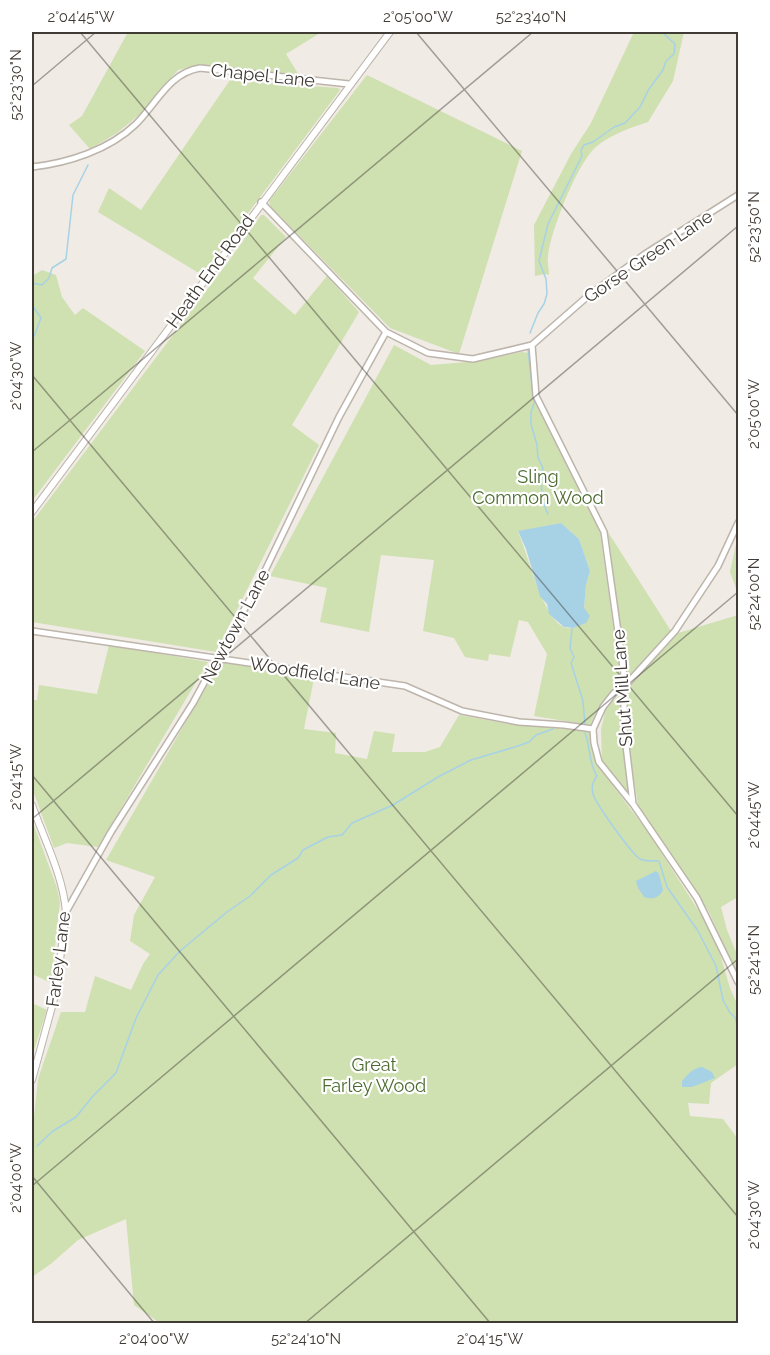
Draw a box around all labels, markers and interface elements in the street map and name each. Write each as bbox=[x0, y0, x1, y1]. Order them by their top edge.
text: 2°04'45"W bbox=[48, 8, 115, 26]
text: 2°05'00"W bbox=[383, 8, 453, 26]
text: 52°23'40"N bbox=[496, 8, 566, 26]
text: 52°23'30"N bbox=[7, 49, 25, 121]
street label: Chapel Lane bbox=[210, 59, 317, 91]
text: 52°23'50"N bbox=[745, 191, 763, 263]
street label: Gorse Green Lane bbox=[580, 205, 717, 307]
street label: Heath End Road bbox=[162, 210, 258, 332]
text: 2°04'30"W bbox=[7, 341, 25, 410]
text: 2°05'00"W bbox=[745, 379, 763, 449]
park label: Sling Common Wood bbox=[472, 466, 604, 508]
text: 52°24'00"N bbox=[745, 558, 763, 630]
street label: Newtown Lane bbox=[196, 565, 274, 687]
street label: Shut Mill Lane bbox=[607, 628, 637, 747]
street label: Woodfield Lane bbox=[248, 652, 382, 694]
text: 2°04'15"W bbox=[7, 744, 25, 810]
text: 2°04'45"W bbox=[745, 781, 763, 848]
street label: Farley Lane bbox=[42, 910, 74, 1008]
text: 52°24'10"N bbox=[745, 925, 763, 995]
park label: Great Farley Wood bbox=[322, 1054, 426, 1096]
text: 2°04'00"W bbox=[7, 1143, 25, 1213]
text: 2°04'30"W bbox=[745, 1180, 763, 1249]
text: 2°04'00"W bbox=[119, 1330, 189, 1348]
text: 52°24'10"N bbox=[271, 1330, 341, 1348]
text: 2°04'15"W bbox=[457, 1330, 523, 1348]

